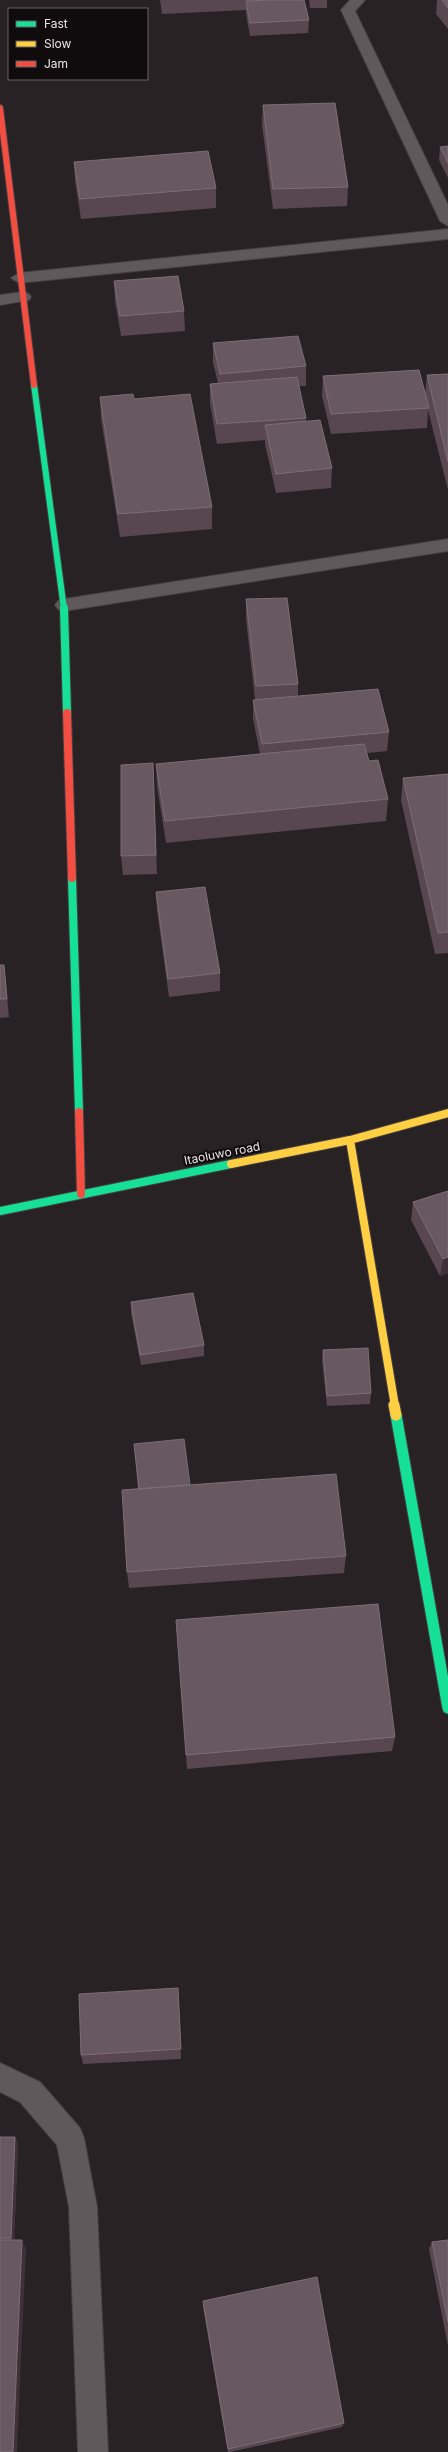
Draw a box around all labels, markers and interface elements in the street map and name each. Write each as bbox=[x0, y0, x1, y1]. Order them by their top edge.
legend bbox=[8, 8, 148, 80]
text: Fast bbox=[44, 16, 68, 31]
text: Slow bbox=[44, 36, 72, 51]
text: Jam bbox=[44, 56, 68, 71]
street label: Itaoluwo road bbox=[183, 1138, 261, 1168]

